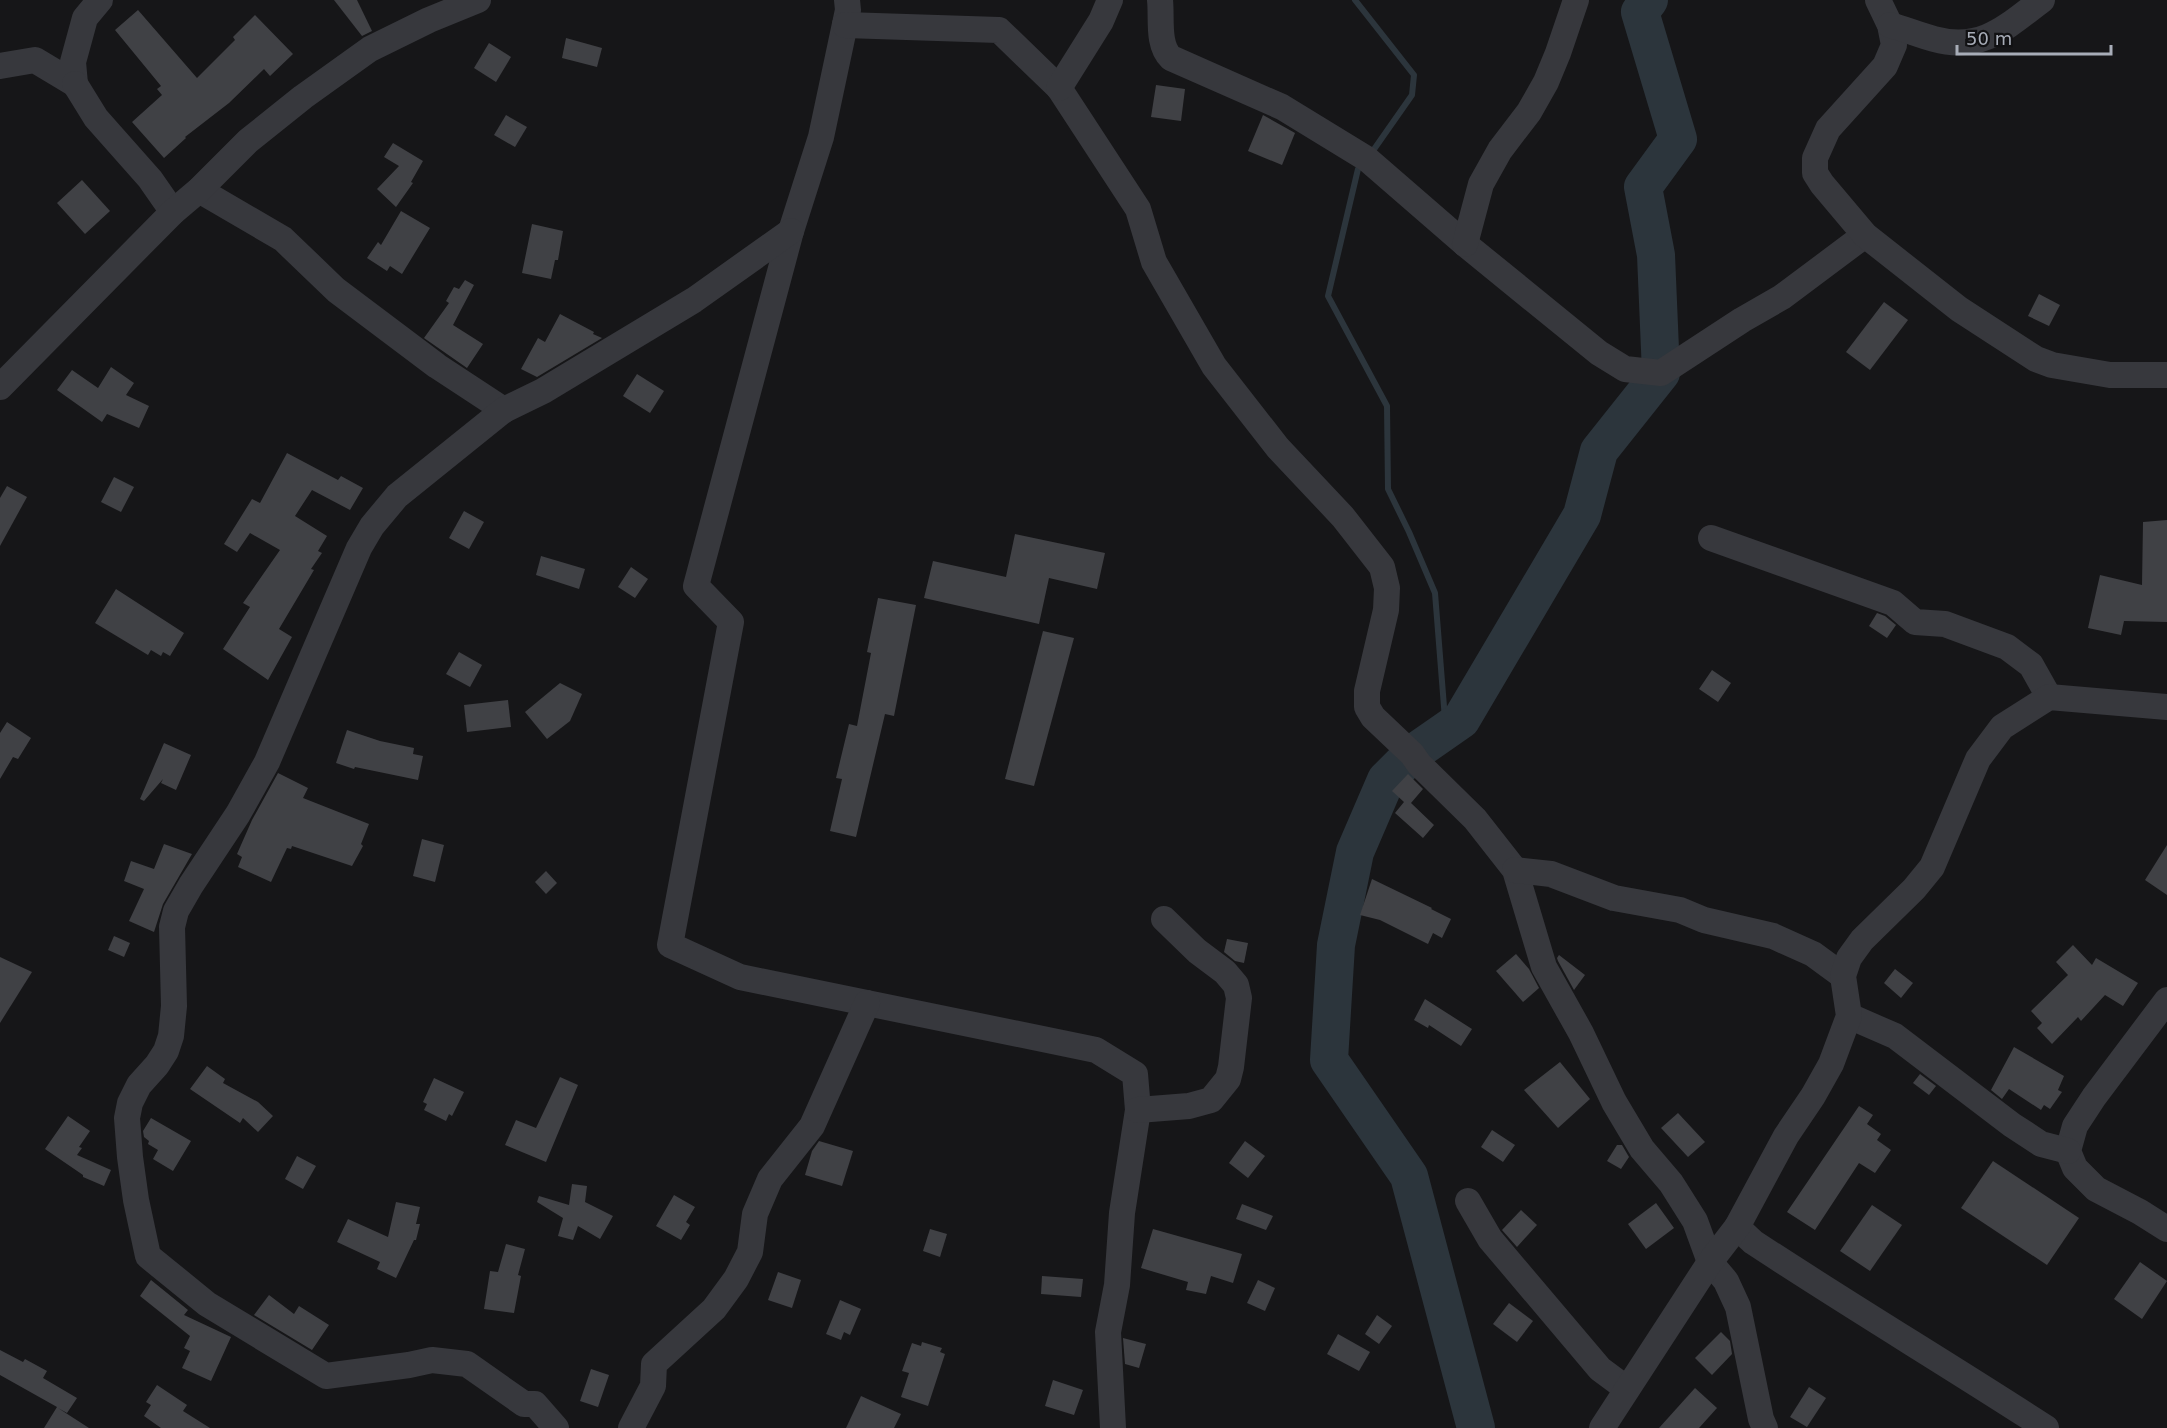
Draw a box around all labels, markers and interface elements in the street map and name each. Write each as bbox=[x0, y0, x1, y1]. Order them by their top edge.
scale bar bbox=[1957, 18, 2112, 56]
text: 50 m bbox=[1966, 28, 2012, 49]

